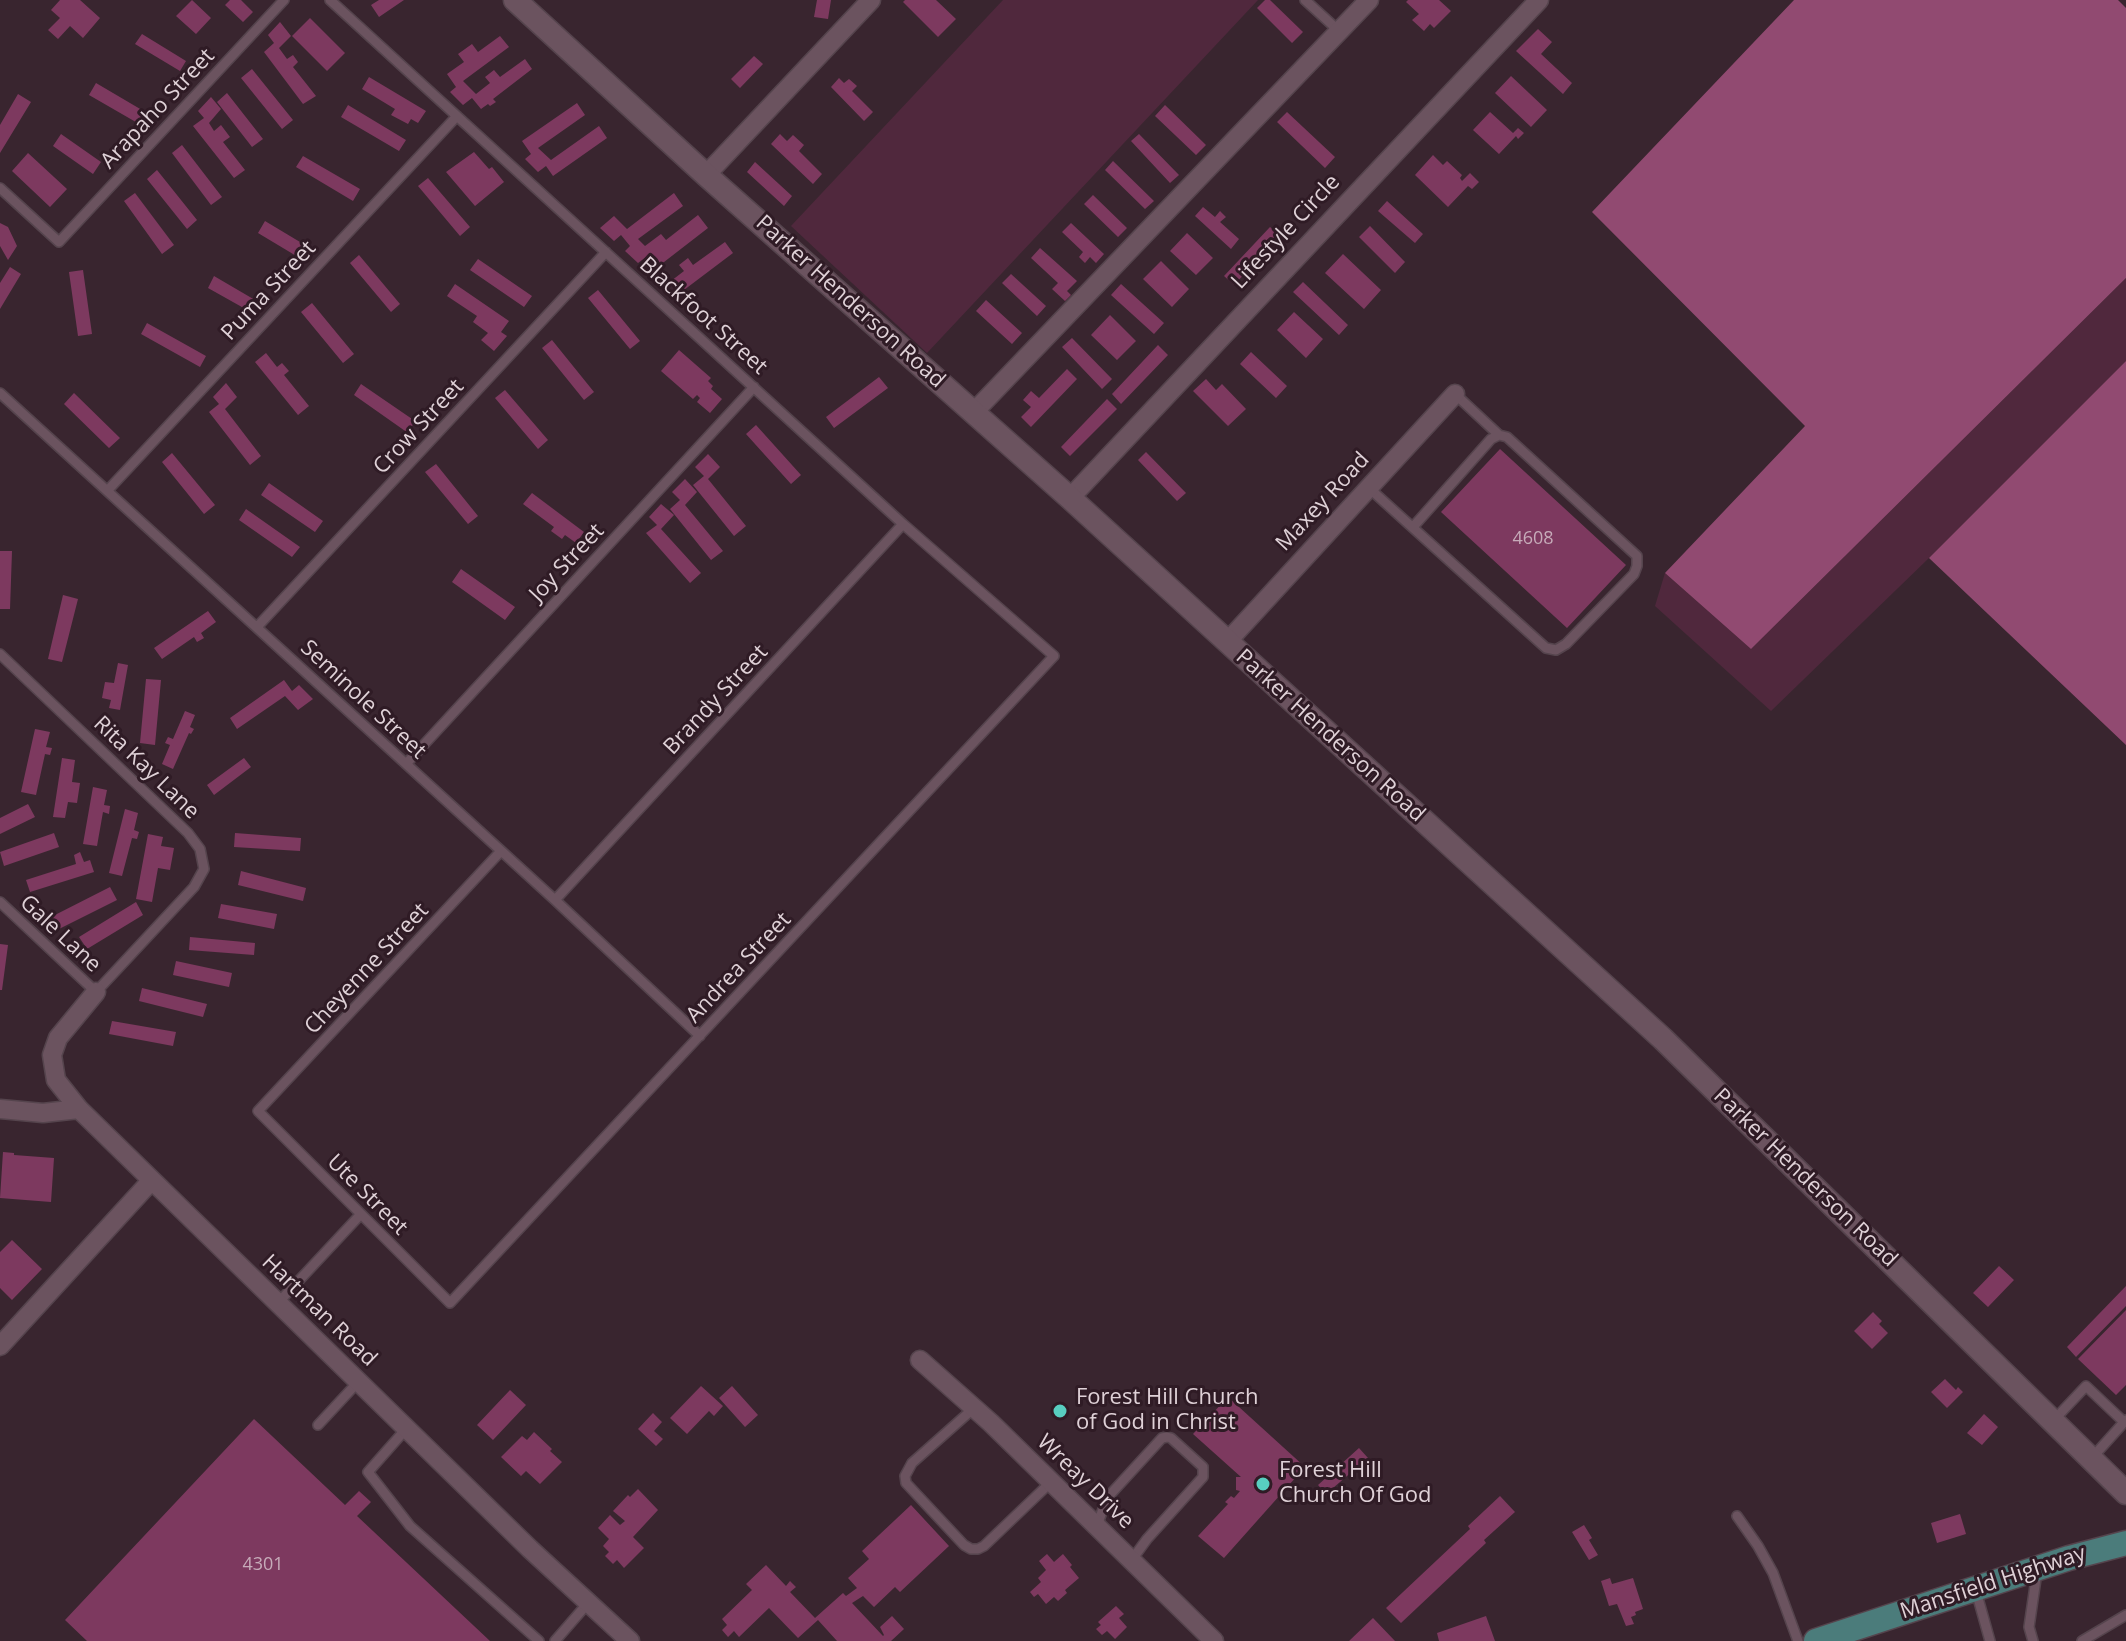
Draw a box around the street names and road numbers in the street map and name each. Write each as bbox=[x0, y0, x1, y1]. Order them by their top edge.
street label: Arapaho Street bbox=[96, 43, 220, 175]
street label: Lifestyle Circle bbox=[1226, 169, 1346, 295]
street label: Parker Henderson Road bbox=[750, 210, 950, 394]
street label: Puma Street bbox=[216, 236, 322, 346]
street label: Blackfoot Street bbox=[634, 252, 772, 380]
street label: Crow Street bbox=[368, 374, 470, 480]
street label: Maxey Road bbox=[1271, 447, 1375, 557]
street label: Joy Street bbox=[524, 518, 610, 608]
street label: Seminole Street bbox=[295, 635, 431, 765]
street label: Brandy Street bbox=[658, 640, 774, 760]
street label: Parker Henderson Road bbox=[1230, 644, 1430, 828]
street label: Rita Kay Lane bbox=[88, 711, 204, 825]
street label: Gale Lane bbox=[14, 890, 106, 978]
street label: Cheyenne Street bbox=[300, 898, 434, 1040]
street label: Andrea Street bbox=[681, 907, 797, 1029]
street label: Parker Henderson Road bbox=[1708, 1083, 1902, 1273]
street label: Ute Street bbox=[321, 1149, 413, 1241]
street label: Hartman Road bbox=[256, 1250, 382, 1372]
street label: Wreay Drive bbox=[1031, 1429, 1139, 1535]
street label: Mansfield Highway bbox=[1897, 1541, 2089, 1625]

